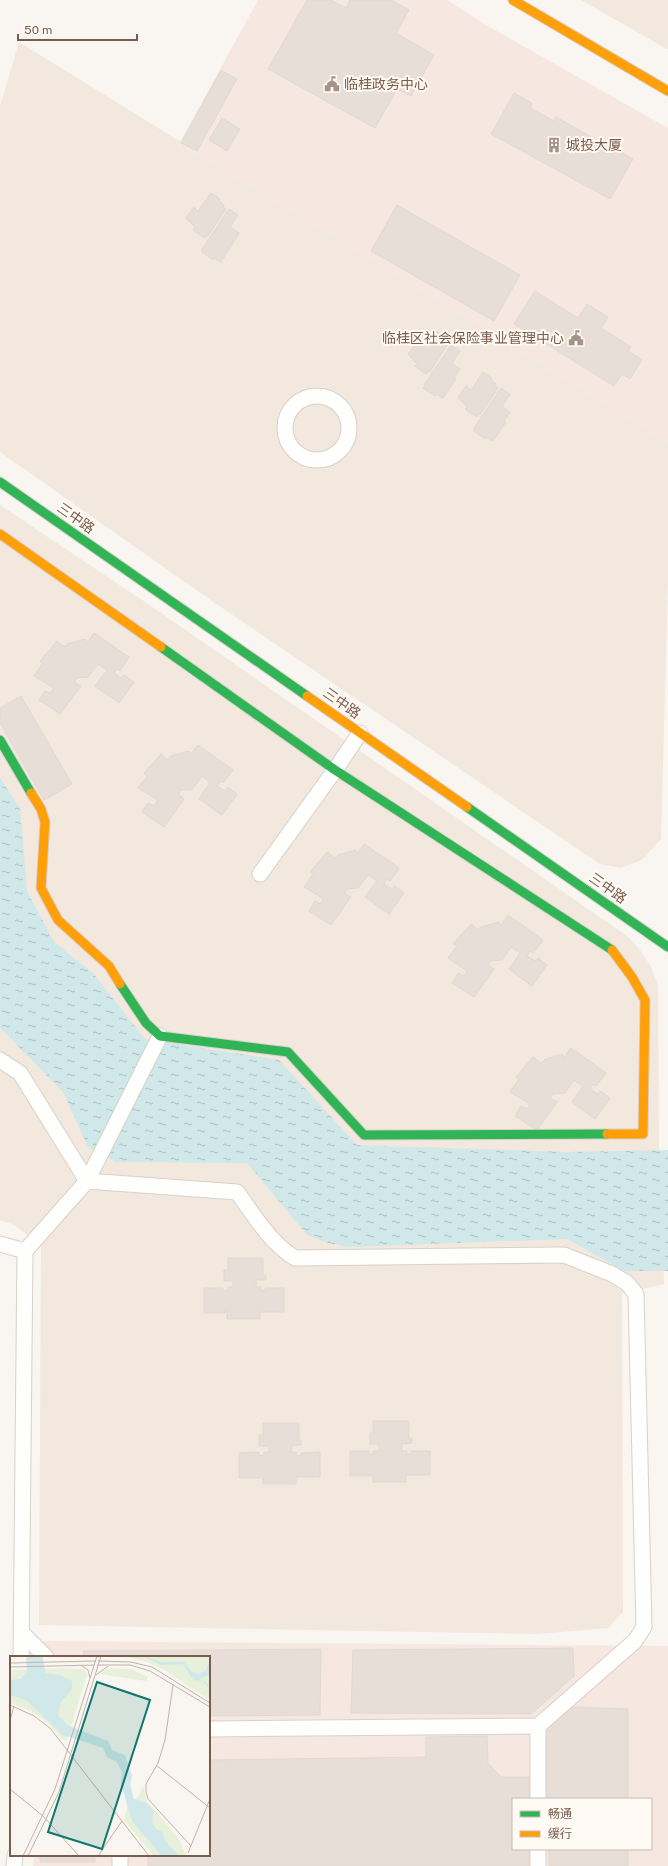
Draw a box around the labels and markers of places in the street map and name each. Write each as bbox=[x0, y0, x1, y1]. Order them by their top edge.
public building icon: 临桂政务中心 bbox=[323, 75, 341, 93]
place label: 临桂政务中心 bbox=[344, 76, 428, 92]
building icon: 城投大厦 bbox=[545, 136, 563, 154]
place label: 城投大厦 bbox=[566, 137, 622, 153]
public building icon: 临桂区社会保险事业管理中心 bbox=[567, 329, 585, 347]
place label: 临桂区社会保险事业管理中心 bbox=[382, 330, 564, 346]

